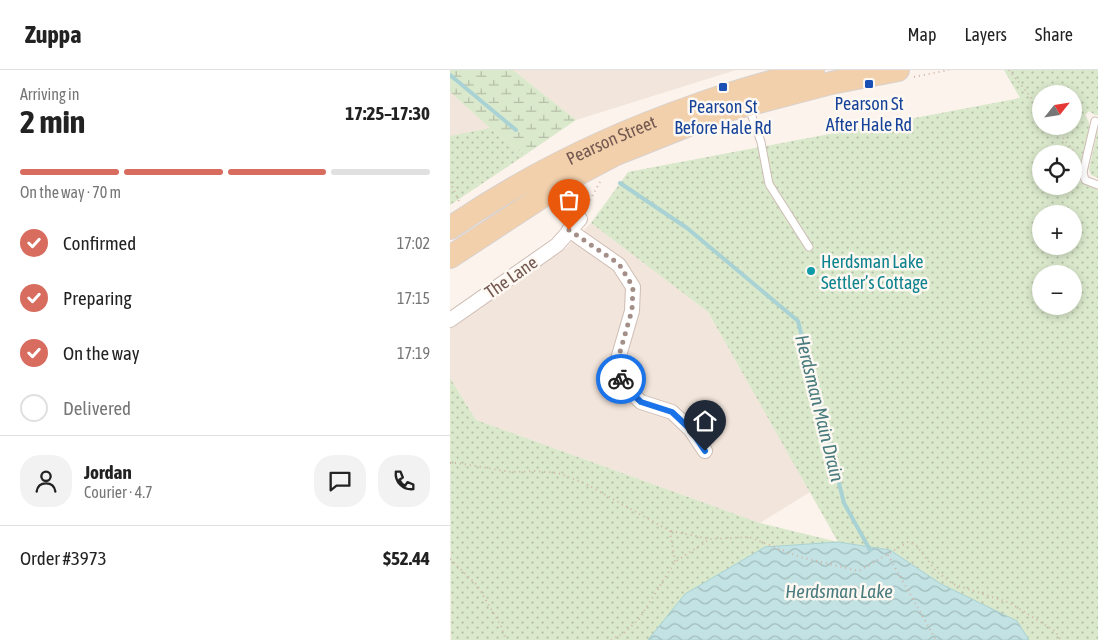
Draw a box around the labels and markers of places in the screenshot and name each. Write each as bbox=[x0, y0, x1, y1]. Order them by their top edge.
marker: Pearson St After Hale Rd bbox=[863, 78, 875, 90]
marker: Pearson St Before Hale Rd bbox=[717, 81, 729, 93]
place label: Pearson St After Hale Rd bbox=[826, 93, 912, 135]
place label: Pearson St Before Hale Rd bbox=[674, 96, 772, 138]
pin bbox=[548, 179, 590, 230]
place label: Herdsman Lake Settler’s Cottage bbox=[821, 251, 928, 293]
marker: Herdsman Lake Settler’s Cottage bbox=[805, 265, 817, 277]
pin bbox=[684, 400, 726, 451]

